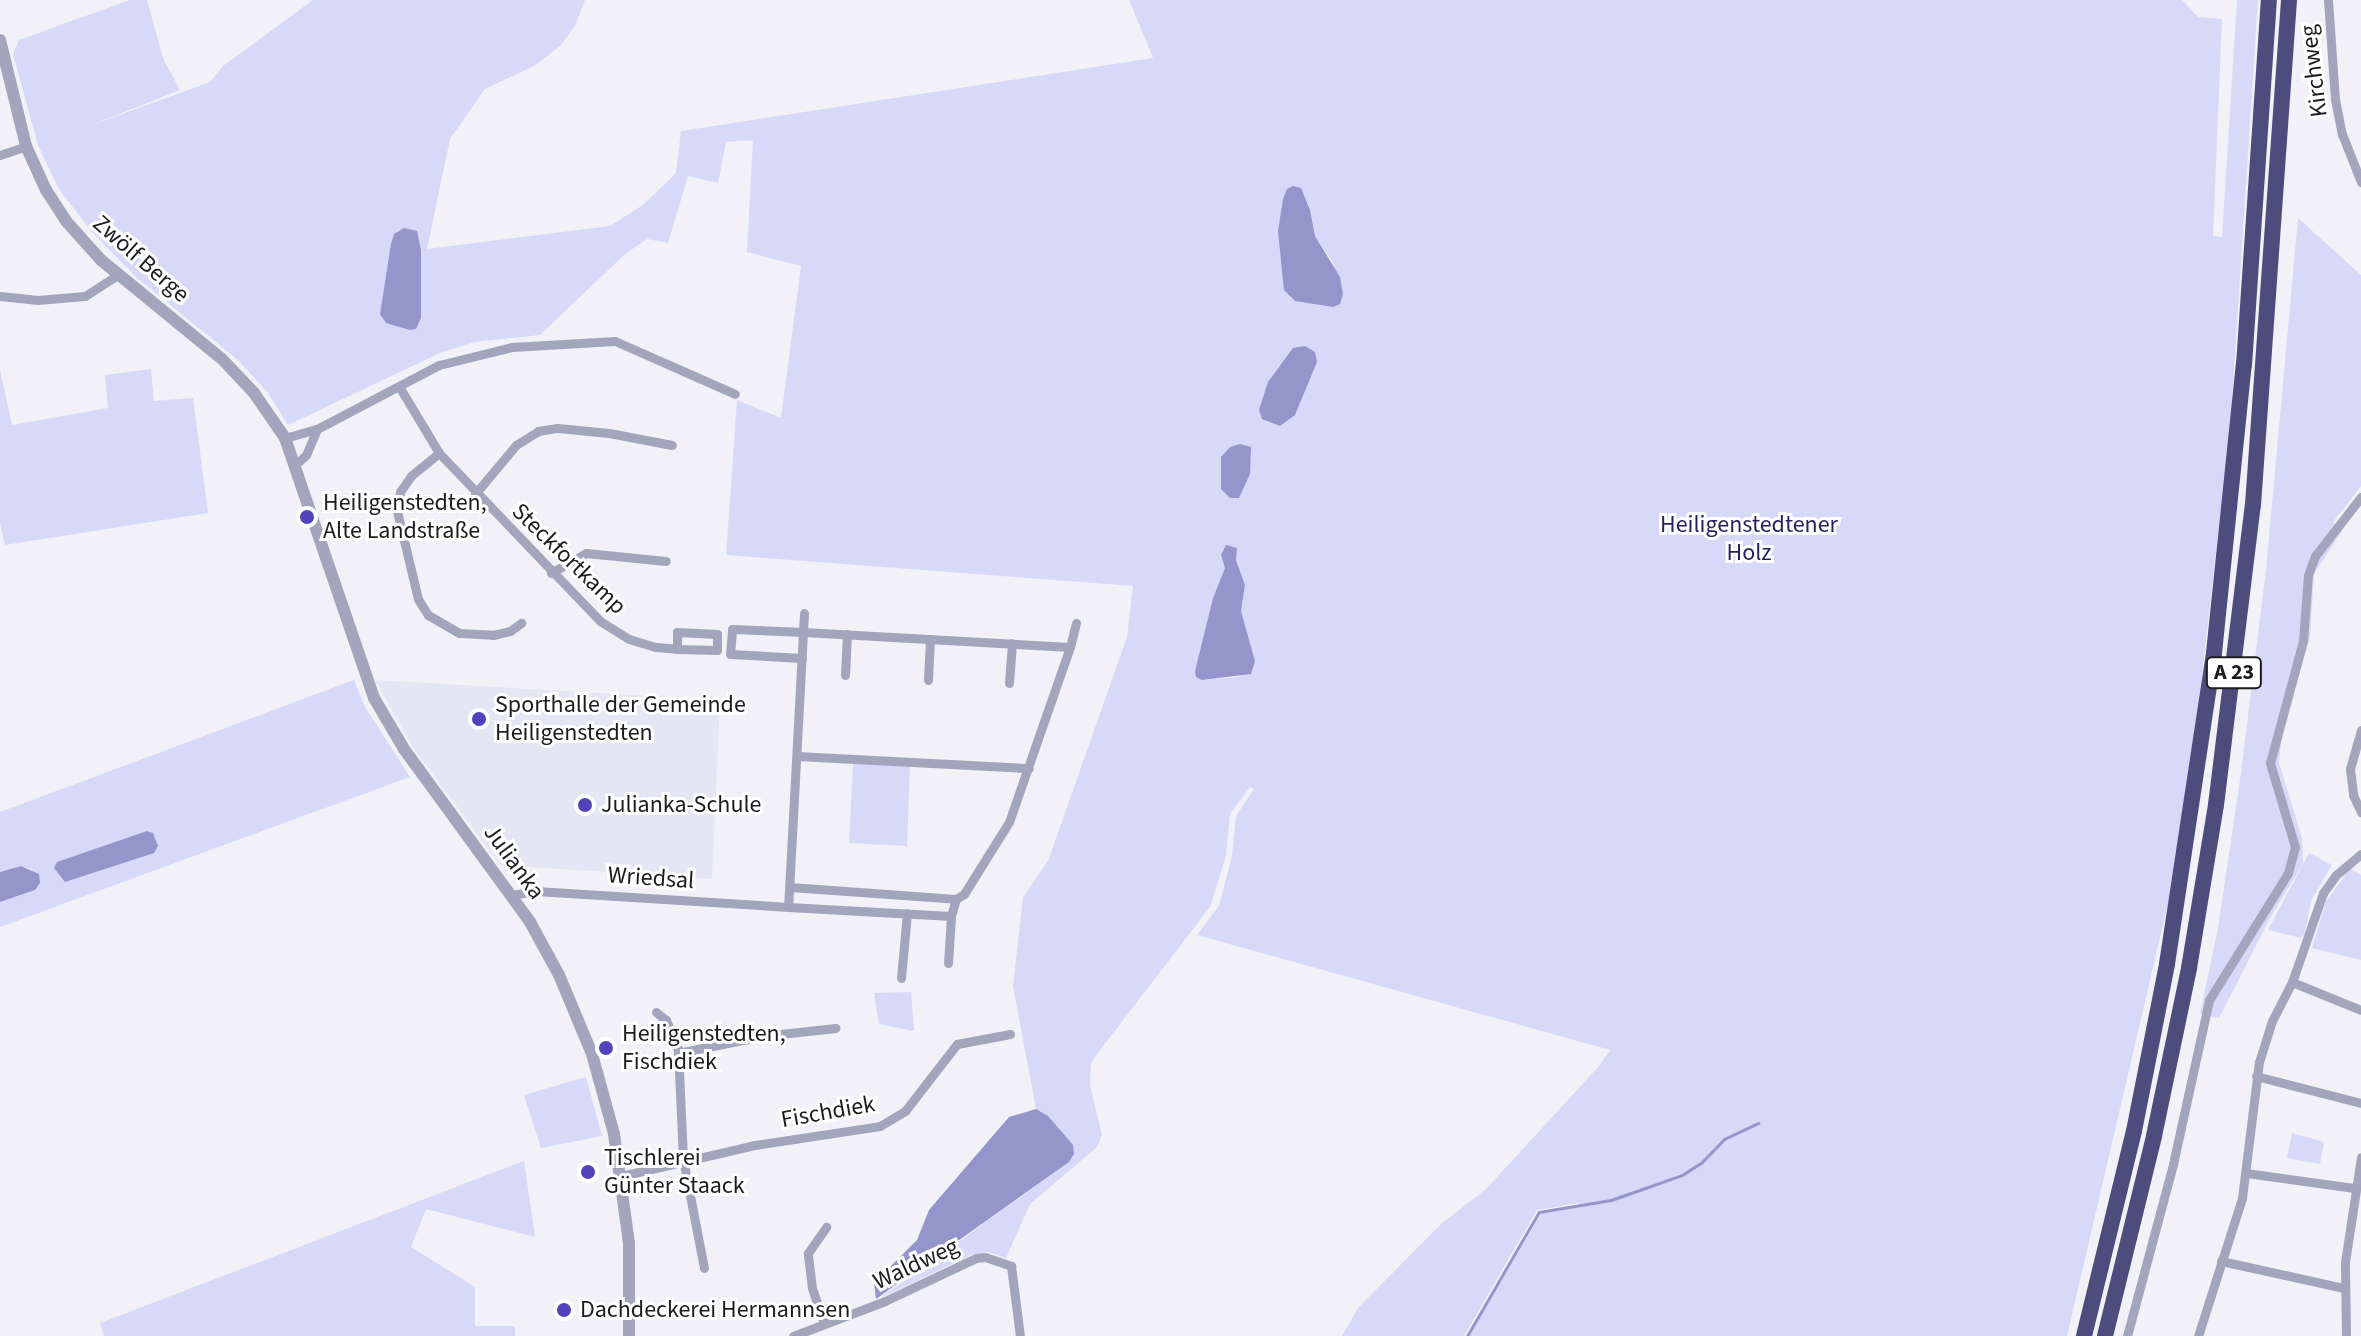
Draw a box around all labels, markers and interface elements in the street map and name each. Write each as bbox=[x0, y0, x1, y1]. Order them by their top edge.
street label: Kirchweg bbox=[2294, 23, 2334, 119]
street label: Zwölf Berge bbox=[87, 209, 195, 309]
place label: Heiligenstedten, Alte Landstraße bbox=[323, 489, 487, 545]
street label: Steckfortkamp bbox=[506, 497, 632, 621]
marker: Heiligenstedten, Alte Landstraße bbox=[298, 508, 316, 526]
park label: Heiligenstedtener Holz bbox=[1660, 511, 1838, 567]
road number: A 23 bbox=[2204, 655, 2264, 691]
place label: Sporthalle der Gemeinde Heiligenstedten bbox=[495, 691, 746, 747]
marker: Sporthalle der Gemeinde Heiligenstedten bbox=[470, 710, 488, 728]
place label: Julianka-Schule bbox=[601, 791, 761, 819]
marker: Julianka-Schule bbox=[576, 796, 594, 814]
street label: Julianka bbox=[477, 819, 551, 905]
street label: Wriedsal bbox=[607, 861, 695, 895]
place label: Heiligenstedten, Fischdiek bbox=[622, 1020, 786, 1076]
marker: Heiligenstedten, Fischdiek bbox=[597, 1039, 615, 1057]
street label: Fischdiek bbox=[779, 1090, 877, 1134]
place label: Tischlerei Günter Staack bbox=[604, 1144, 745, 1200]
marker: Tischlerei Günter Staack bbox=[579, 1163, 597, 1181]
street label: Waldweg bbox=[869, 1232, 963, 1296]
place label: Dachdeckerei Hermannsen bbox=[580, 1296, 850, 1324]
marker: Dachdeckerei Hermannsen bbox=[555, 1301, 573, 1319]

